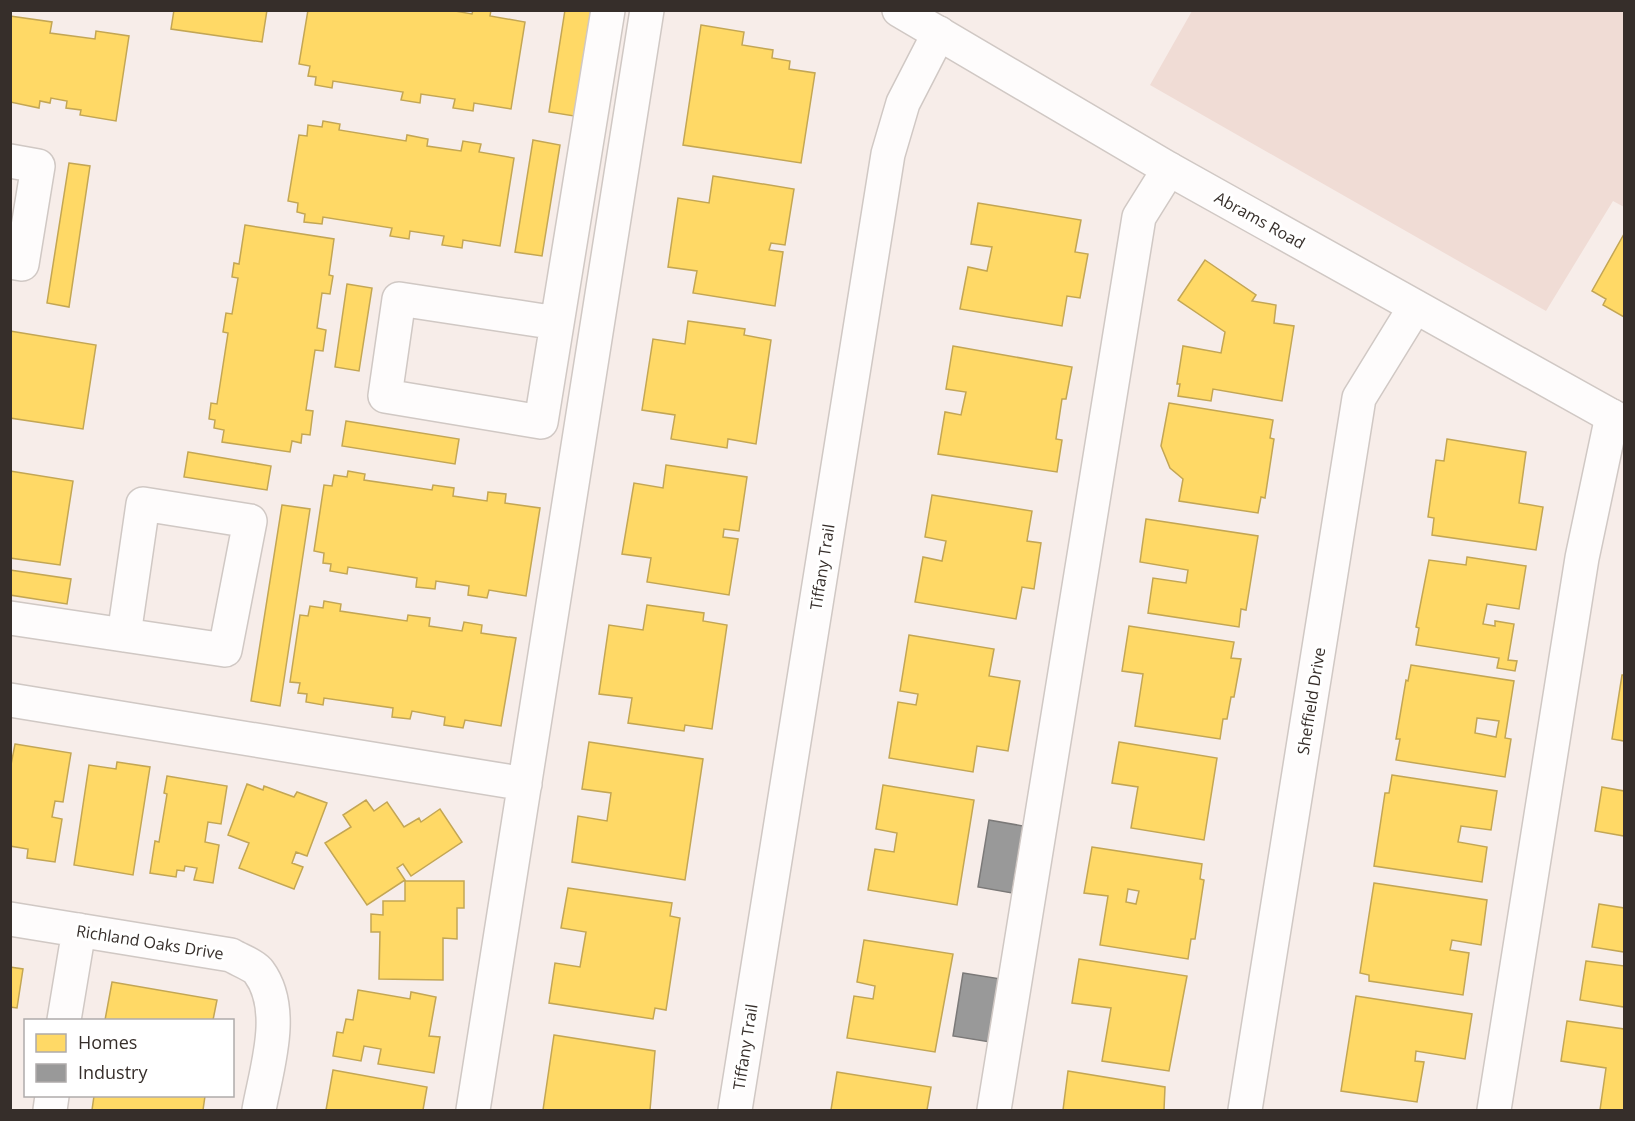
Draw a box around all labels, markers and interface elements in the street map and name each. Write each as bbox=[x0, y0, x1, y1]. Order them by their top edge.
street label: Abrams Road bbox=[1211, 186, 1309, 254]
street label: Tiffany Trail bbox=[804, 522, 840, 612]
street label: Sheffield Drive bbox=[1292, 646, 1330, 756]
street label: Richland Oaks Drive bbox=[75, 919, 225, 965]
street label: Tiffany Trail bbox=[727, 1002, 763, 1092]
legend bbox=[24, 1019, 234, 1097]
text: Homes bbox=[78, 1030, 137, 1054]
text: Industry bbox=[78, 1060, 148, 1084]

